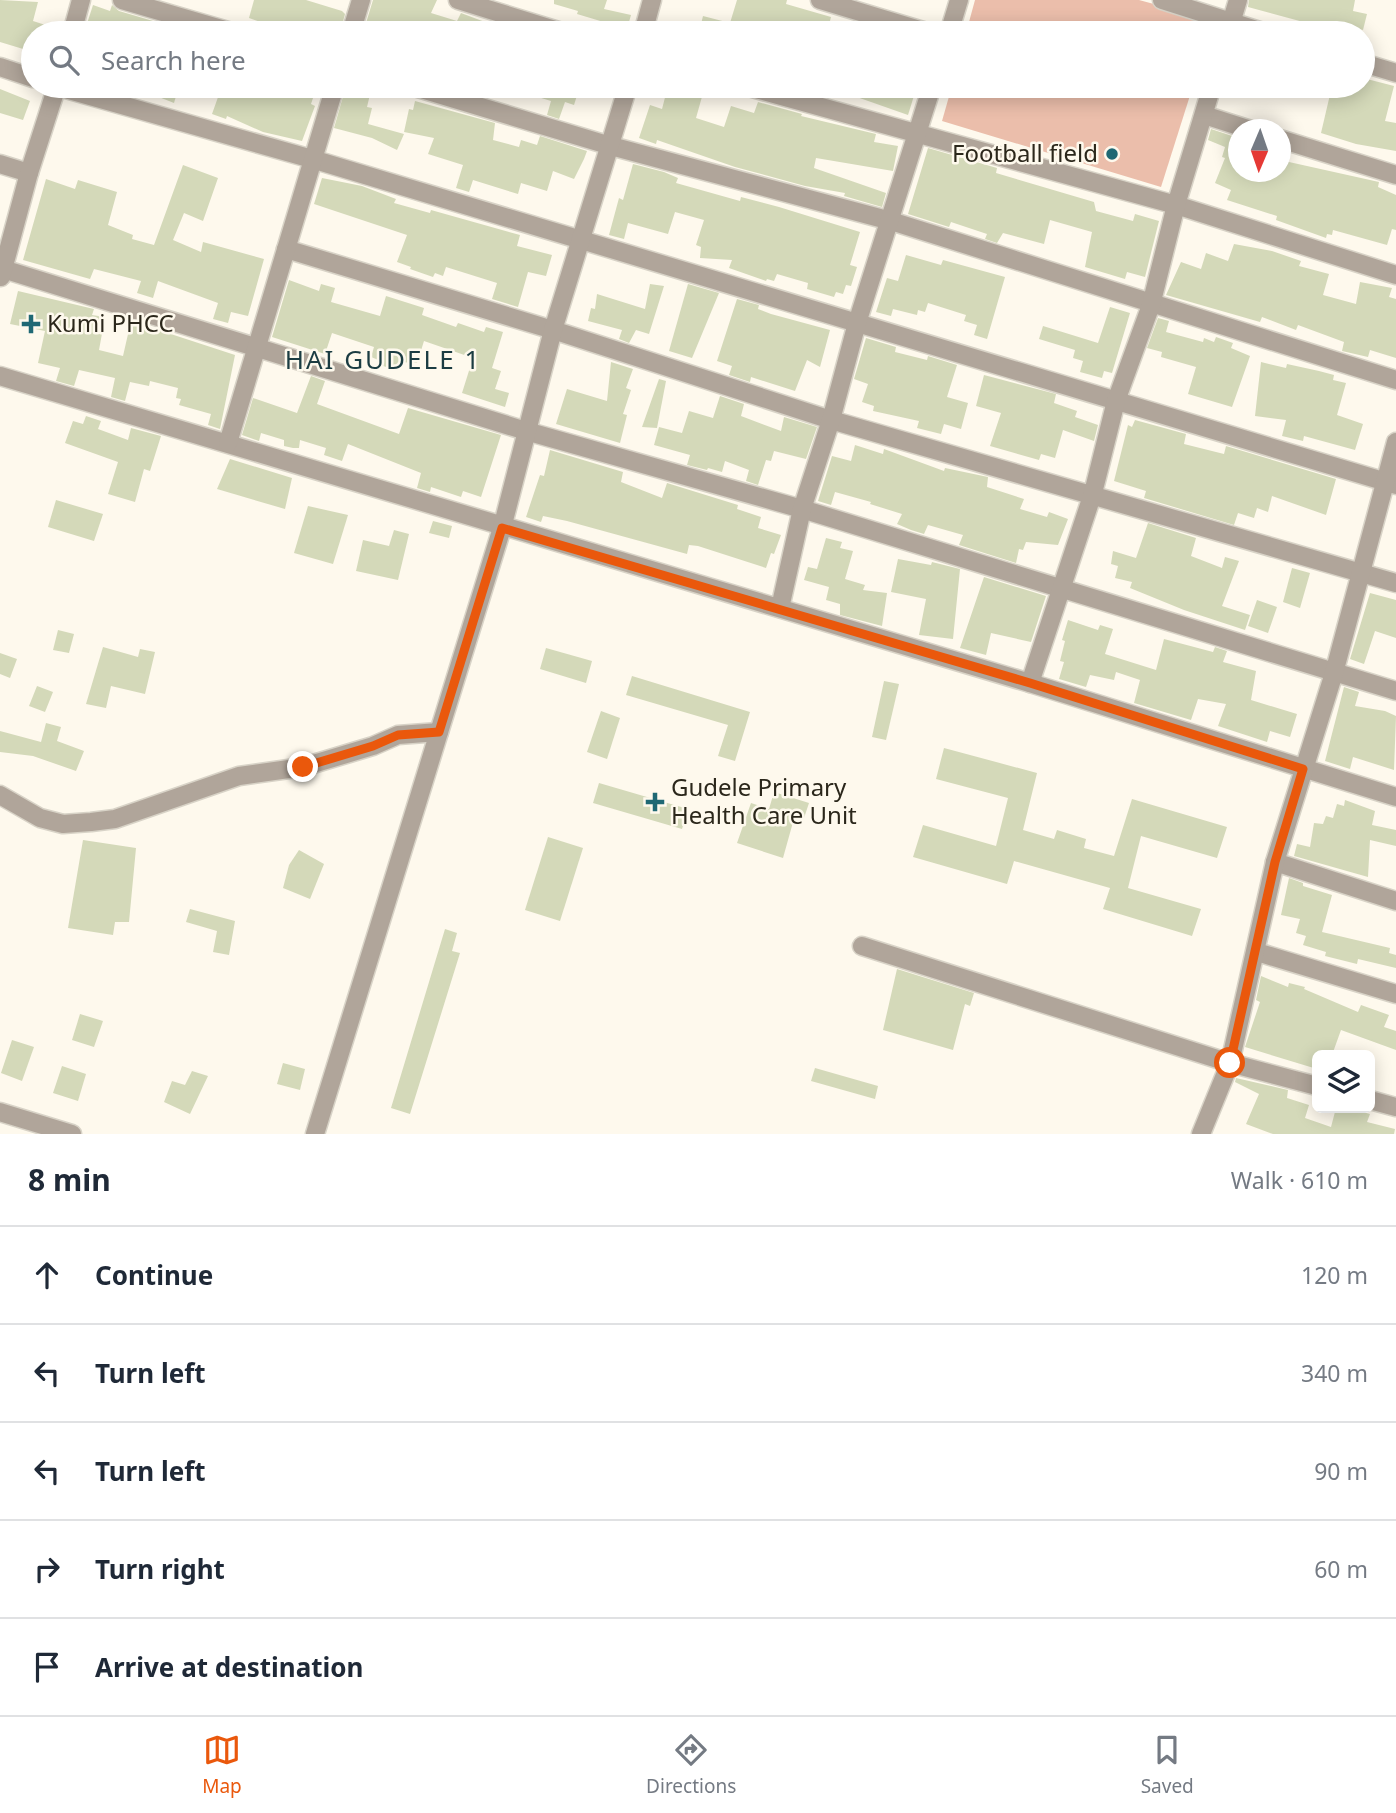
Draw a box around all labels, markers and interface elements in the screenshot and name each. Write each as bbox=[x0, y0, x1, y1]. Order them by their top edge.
search box bbox=[21, 21, 1375, 98]
icon: search bbox=[45, 41, 83, 79]
text: Search here bbox=[101, 42, 246, 78]
north arrow bbox=[1228, 119, 1291, 182]
place label: Football field bbox=[952, 136, 1098, 169]
marker: Football field bbox=[1104, 146, 1120, 162]
place label: Kumi PHCC bbox=[47, 306, 174, 339]
marker: Kumi PHCC bbox=[21, 314, 41, 334]
district label: HAI GUDELE 1 bbox=[285, 341, 481, 377]
route end bbox=[287, 751, 318, 782]
place label: Gudele Primary Health Care Unit bbox=[671, 770, 857, 831]
marker: Gudele Primary Health Care Unit bbox=[645, 792, 665, 812]
route start bbox=[1214, 1047, 1245, 1078]
map controls bbox=[1312, 1050, 1375, 1113]
button: layers bbox=[1312, 1050, 1375, 1113]
text: 8 min bbox=[28, 1159, 111, 1200]
text: Walk · 610 m bbox=[1231, 1164, 1368, 1196]
icon: ahead bbox=[28, 1256, 66, 1294]
text: Continue bbox=[95, 1257, 213, 1293]
text: 120 m bbox=[1301, 1259, 1368, 1291]
icon: left bbox=[28, 1354, 66, 1392]
text: Turn left bbox=[95, 1355, 206, 1391]
text: 340 m bbox=[1301, 1357, 1368, 1389]
icon: left bbox=[28, 1452, 66, 1490]
text: Turn left bbox=[95, 1453, 206, 1489]
text: 90 m bbox=[1314, 1455, 1368, 1487]
icon: right bbox=[28, 1550, 66, 1588]
text: Turn right bbox=[95, 1551, 225, 1587]
text: 60 m bbox=[1314, 1553, 1368, 1585]
icon: arrive bbox=[28, 1648, 66, 1686]
text: Arrive at destination bbox=[95, 1649, 364, 1685]
tab: Map bbox=[202, 1731, 242, 1799]
tab: Directions bbox=[646, 1731, 736, 1799]
tab: Saved bbox=[1141, 1731, 1194, 1799]

